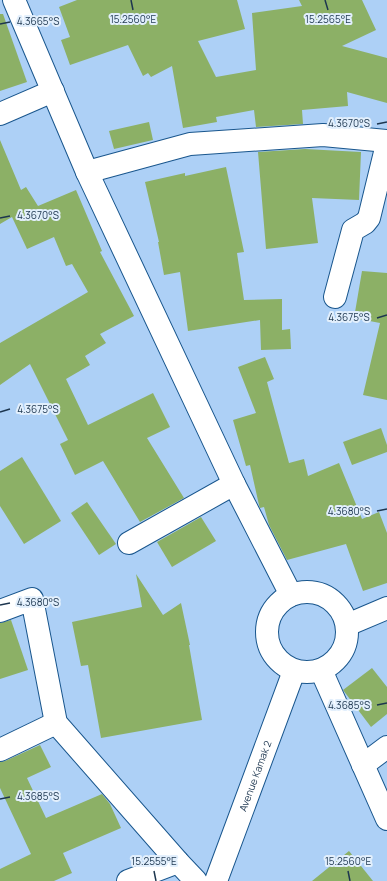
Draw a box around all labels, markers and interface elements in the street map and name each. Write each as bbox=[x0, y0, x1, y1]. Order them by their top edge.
text: 15.2560°E bbox=[110, 12, 156, 26]
text: 15.2565°E bbox=[305, 12, 351, 26]
text: 4.3665°S bbox=[17, 14, 59, 28]
text: 4.3670°S bbox=[328, 116, 370, 130]
text: 4.3670°S bbox=[17, 208, 59, 222]
text: 4.3675°S bbox=[328, 310, 370, 324]
text: 4.3675°S bbox=[17, 402, 59, 416]
text: 4.3680°S bbox=[328, 504, 370, 518]
text: 4.3680°S bbox=[17, 595, 59, 609]
text: 4.3685°S bbox=[328, 698, 370, 712]
street label: Avenue Kamak 2 bbox=[235, 738, 275, 813]
text: 4.3685°S bbox=[17, 789, 59, 803]
text: 15.2555°E bbox=[131, 854, 177, 868]
text: 15.2560°E bbox=[325, 854, 371, 868]

